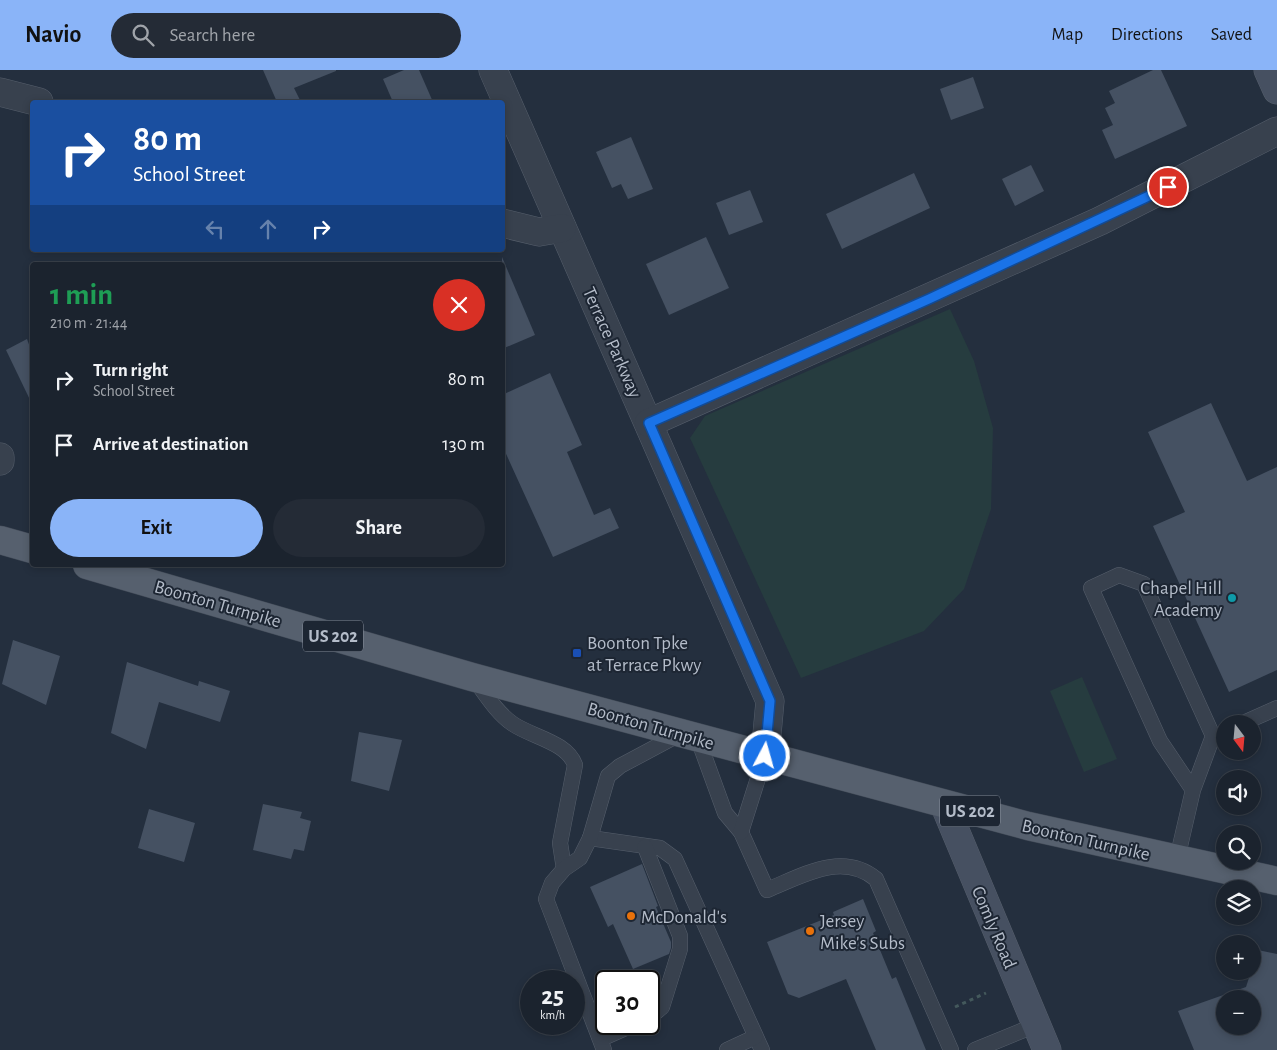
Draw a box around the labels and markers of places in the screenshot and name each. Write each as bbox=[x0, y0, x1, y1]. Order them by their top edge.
pin bbox=[1147, 166, 1189, 208]
place label: Chapel Hill Academy bbox=[1140, 579, 1222, 620]
marker: Chapel Hill Academy bbox=[1226, 592, 1238, 604]
place label: Boonton Tpke at Terrace Pkwy bbox=[587, 634, 701, 675]
marker: Boonton Tpke at Terrace Pkwy bbox=[571, 647, 583, 659]
place label: McDonald's bbox=[641, 908, 727, 927]
marker: McDonald's bbox=[625, 910, 637, 922]
place label: Jersey Mike's Subs bbox=[820, 912, 905, 953]
marker: Jersey Mike's Subs bbox=[804, 925, 816, 937]

